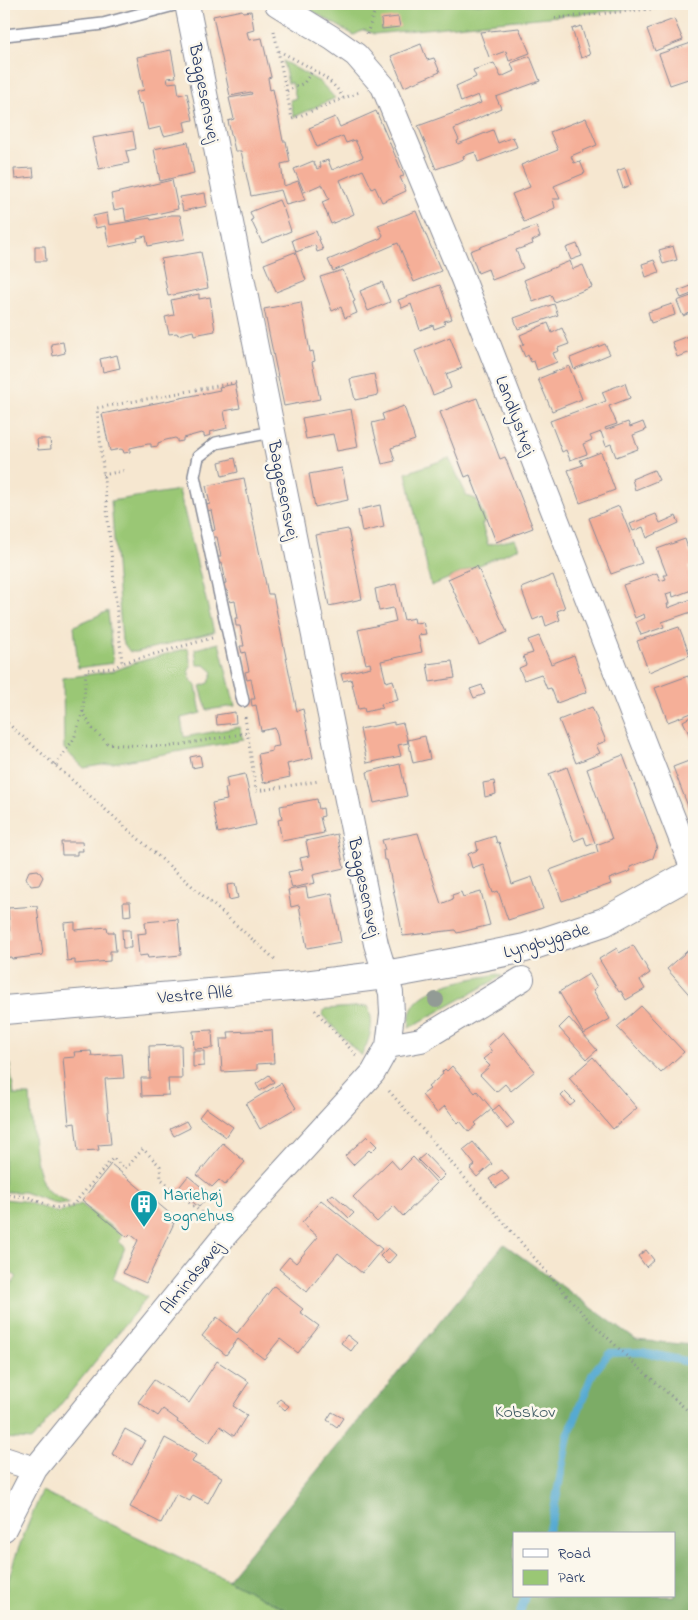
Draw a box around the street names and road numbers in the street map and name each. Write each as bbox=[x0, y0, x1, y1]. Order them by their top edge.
street label: Baggesensvej bbox=[180, 41, 225, 146]
street label: Landlystvej bbox=[487, 372, 541, 459]
street label: Baggesensvej bbox=[259, 438, 304, 543]
street label: Baggesensvej bbox=[339, 835, 386, 940]
street label: Lyngbygade bbox=[500, 917, 594, 968]
street label: Vestre Allé bbox=[156, 980, 235, 1012]
street label: Almindsøvej bbox=[155, 1236, 231, 1321]

